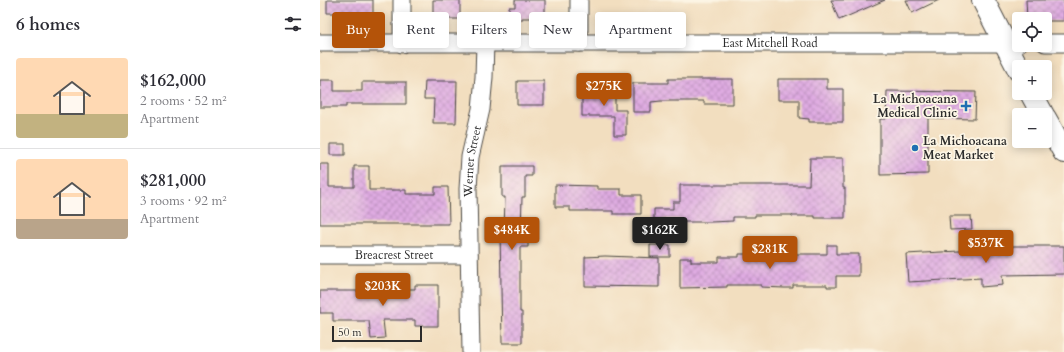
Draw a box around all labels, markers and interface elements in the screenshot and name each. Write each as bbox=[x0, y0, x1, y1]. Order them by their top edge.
chip: Buy bbox=[332, 12, 385, 48]
chip: Rent bbox=[393, 12, 449, 48]
chip: Filters bbox=[457, 12, 521, 48]
chip: New bbox=[529, 12, 587, 48]
chip: Apartment bbox=[595, 12, 686, 48]
map controls bbox=[1012, 12, 1052, 148]
button: locate bbox=[1012, 12, 1052, 52]
text: 6 homes bbox=[16, 13, 80, 36]
icon: filters bbox=[282, 13, 304, 35]
street label: East Mitchell Road bbox=[722, 35, 818, 51]
button: + bbox=[1012, 60, 1052, 100]
text: $162,000 bbox=[140, 69, 206, 92]
pin: $275K bbox=[576, 73, 632, 107]
icon: home bbox=[48, 74, 96, 122]
text: $275K bbox=[585, 77, 623, 95]
place label: La Michoacana Medical Clinic bbox=[873, 91, 957, 121]
text: 2 rooms · 52 m² bbox=[140, 92, 227, 110]
marker: La Michoacana Medical Clinic bbox=[960, 100, 972, 112]
button: − bbox=[1012, 108, 1052, 148]
text: Apartment bbox=[140, 110, 199, 128]
street label: Werner Street bbox=[460, 124, 485, 198]
place label: La Michoacana Meat Market bbox=[923, 133, 1007, 163]
marker: La Michoacana Meat Market bbox=[910, 143, 920, 153]
text: $281,000 bbox=[140, 169, 206, 192]
icon: home bbox=[48, 175, 96, 223]
text: 3 rooms · 92 m² bbox=[140, 192, 227, 210]
text: Apartment bbox=[140, 210, 199, 228]
pin: $484K bbox=[484, 217, 540, 251]
pin: $162K bbox=[632, 217, 688, 251]
text: $484K bbox=[493, 221, 531, 239]
text: $162K bbox=[641, 221, 679, 239]
pin: $537K bbox=[958, 230, 1014, 264]
text: $537K bbox=[967, 234, 1005, 252]
pin: $281K bbox=[742, 236, 798, 270]
text: $281K bbox=[751, 240, 789, 258]
street label: Breacrest Street bbox=[355, 247, 433, 263]
pin: $203K bbox=[355, 273, 411, 307]
text: $203K bbox=[364, 277, 402, 295]
scale bar bbox=[332, 324, 422, 343]
text: 50 m bbox=[338, 325, 362, 340]

